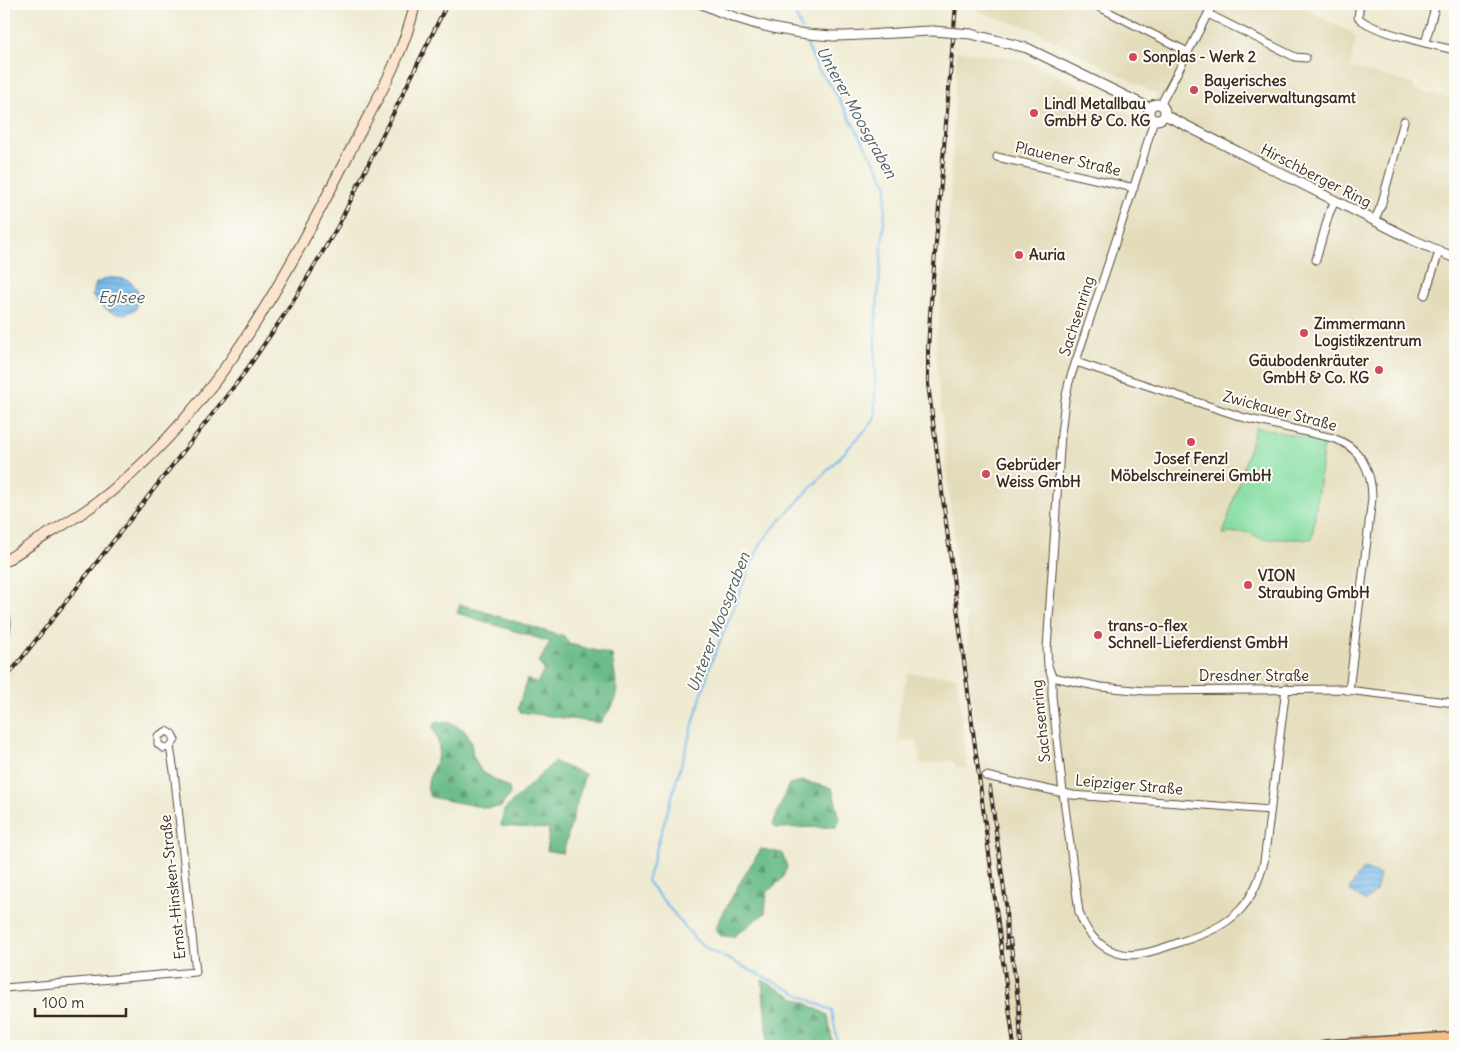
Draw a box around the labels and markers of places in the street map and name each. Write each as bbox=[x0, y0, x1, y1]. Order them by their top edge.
place label: Sonplas - Werk 2 bbox=[1143, 47, 1256, 67]
marker: Sonplas - Werk 2 bbox=[1127, 51, 1139, 63]
place label: Bayerisches Polizeiverwaltungsamt bbox=[1204, 71, 1357, 108]
marker: Bayerisches Polizeiverwaltungsamt bbox=[1188, 84, 1200, 96]
place label: Lindl Metallbau GmbH & Co. KG bbox=[1044, 94, 1150, 130]
marker: Lindl Metallbau GmbH & Co. KG bbox=[1028, 107, 1040, 119]
place label: Auria bbox=[1029, 245, 1066, 264]
marker: Auria bbox=[1013, 249, 1025, 261]
place label: Zimmermann Logistikzentrum bbox=[1314, 314, 1422, 351]
marker: Zimmermann Logistikzentrum bbox=[1298, 327, 1310, 339]
place label: Gäubodenkräuter GmbH & Co. KG bbox=[1249, 351, 1370, 387]
marker: Gäubodenkräuter GmbH & Co. KG bbox=[1373, 364, 1385, 376]
marker: Josef Fenzl Möbelschreinerei GmbH bbox=[1185, 436, 1197, 448]
place label: Josef Fenzl Möbelschreinerei GmbH bbox=[1111, 449, 1272, 485]
place label: Gebrüder Weiss GmbH bbox=[996, 455, 1081, 491]
marker: Gebrüder Weiss GmbH bbox=[980, 468, 992, 480]
place label: VION Straubing GmbH bbox=[1258, 566, 1370, 603]
marker: VION Straubing GmbH bbox=[1242, 579, 1254, 591]
place label: trans-o-flex Schnell-Lieferdienst GmbH bbox=[1108, 616, 1288, 652]
marker: trans-o-flex Schnell-Lieferdienst GmbH bbox=[1092, 629, 1104, 641]

